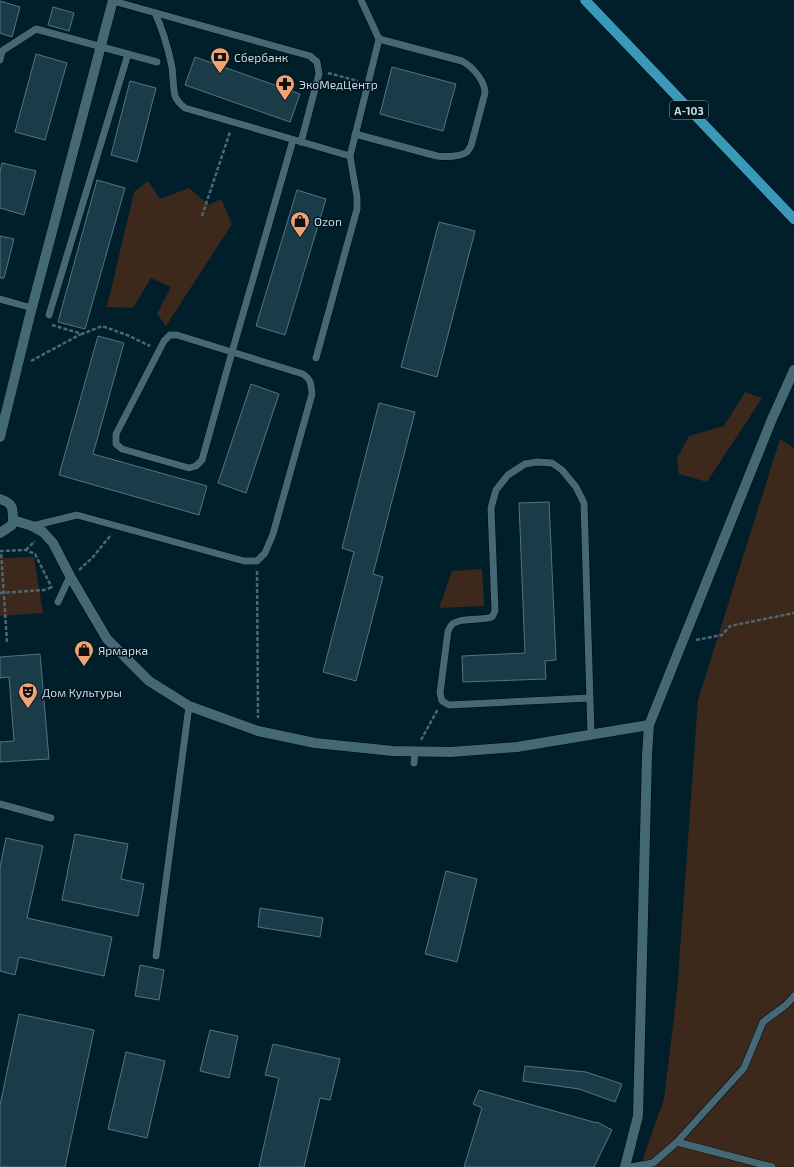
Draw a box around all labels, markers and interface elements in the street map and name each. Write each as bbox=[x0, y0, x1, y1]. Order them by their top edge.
bank icon: Сбербанк bbox=[209, 46, 231, 74]
place label: Сбербанк bbox=[234, 50, 289, 64]
pharmacy icon: ЭкоМедЦентр bbox=[274, 73, 296, 101]
place label: ЭкоМедЦентр bbox=[299, 77, 378, 91]
road number: А-103 bbox=[670, 101, 708, 119]
shop icon: Ozon bbox=[289, 210, 311, 238]
place label: Ozon bbox=[314, 214, 342, 228]
shop icon: Ярмарка bbox=[73, 639, 95, 667]
place label: Ярмарка bbox=[98, 643, 148, 657]
theatre icon: Дом Культуры bbox=[17, 681, 39, 709]
place label: Дом Культуры bbox=[42, 685, 122, 700]

